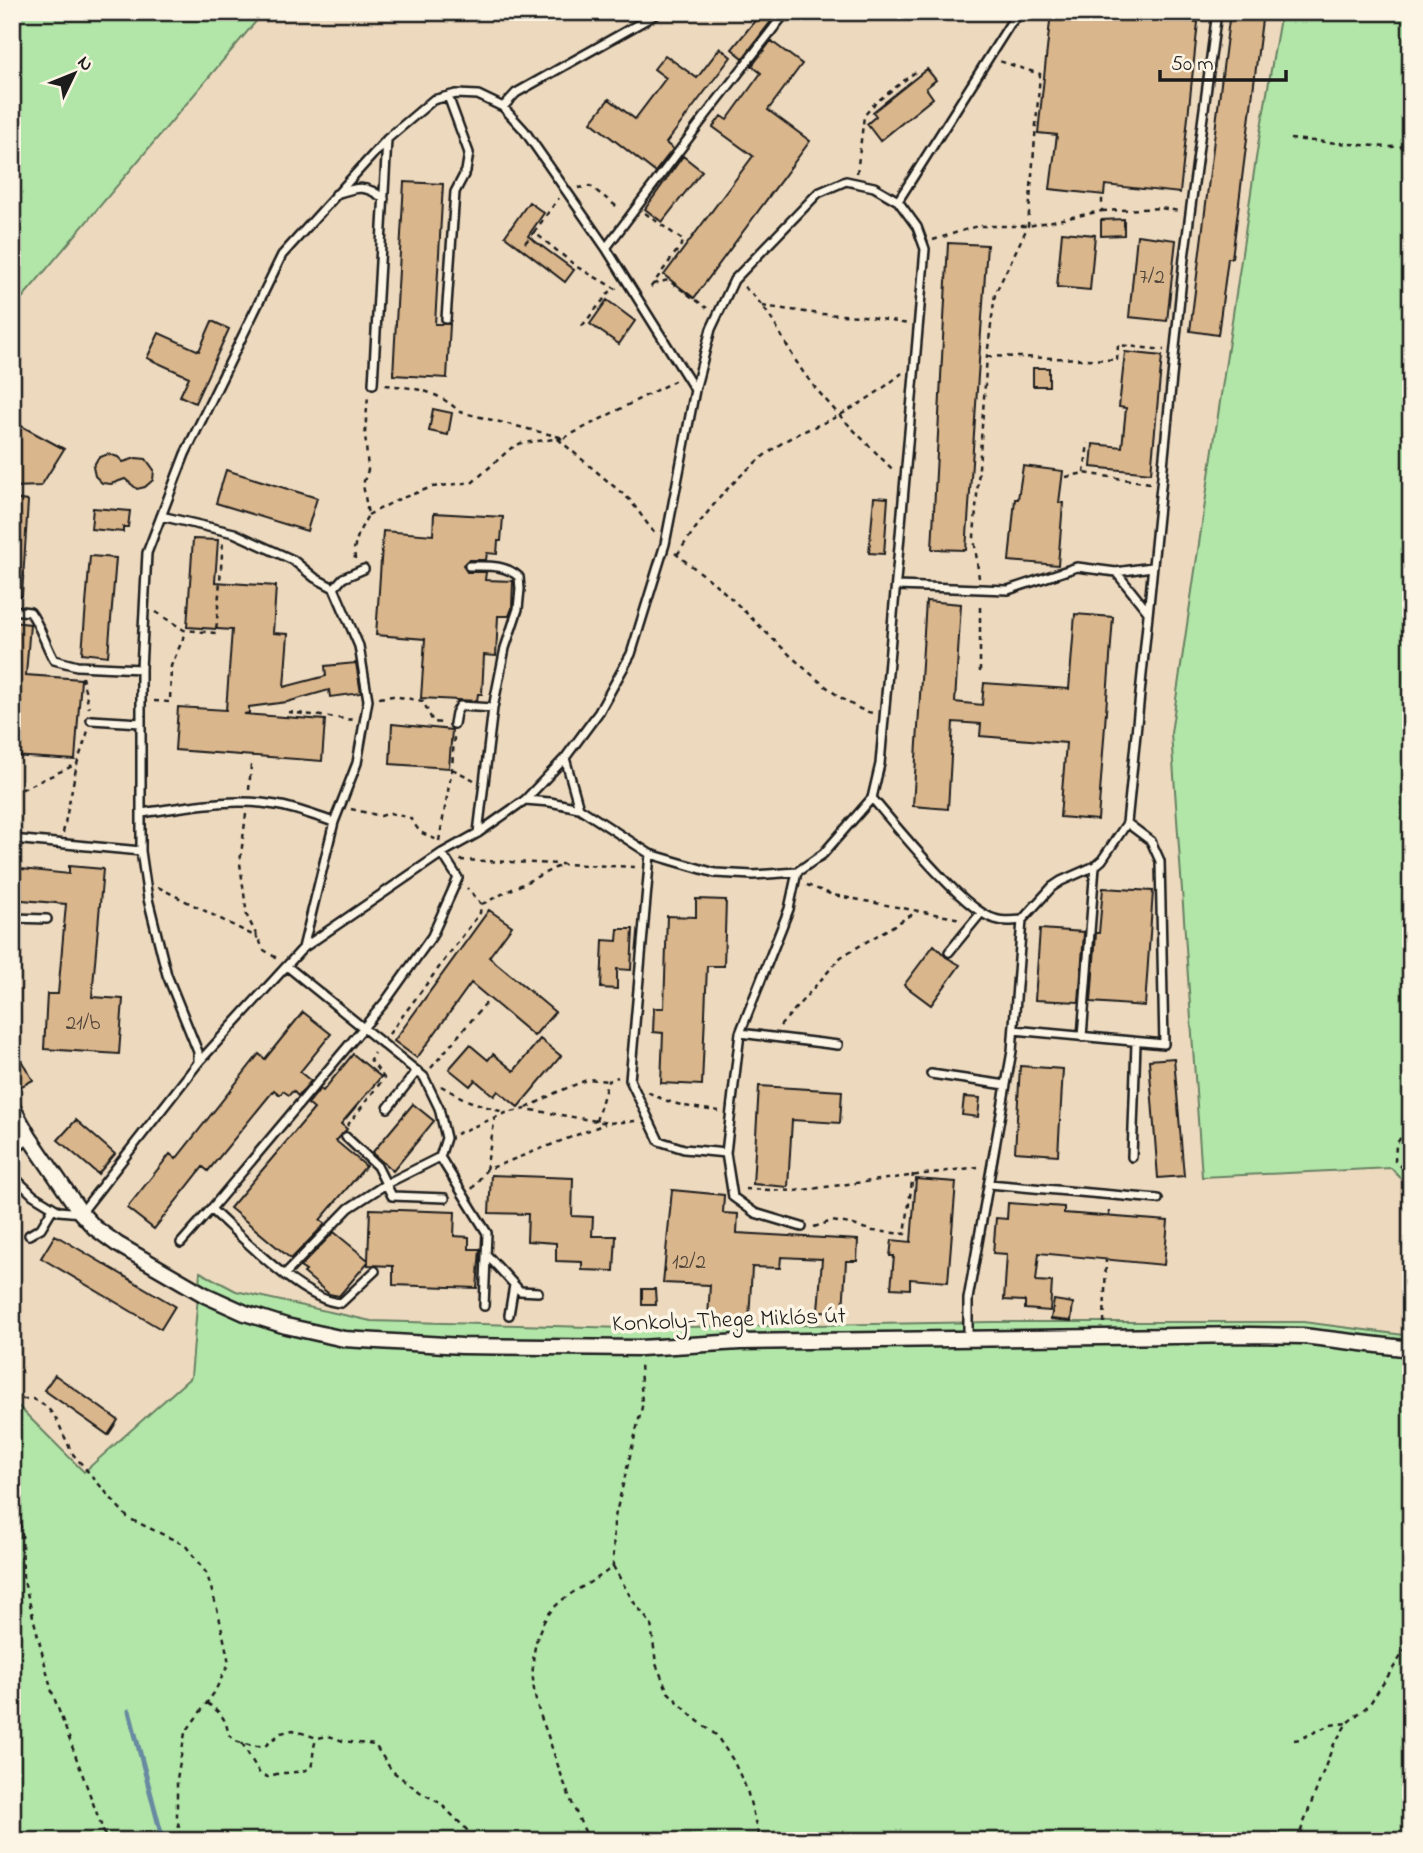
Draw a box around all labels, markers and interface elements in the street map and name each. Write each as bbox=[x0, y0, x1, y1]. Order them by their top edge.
north arrow bbox=[38, 38, 108, 108]
scale bar bbox=[1160, 38, 1286, 82]
text: N bbox=[70, 50, 99, 78]
text: 50 m bbox=[1171, 50, 1214, 80]
house number: 7/2 bbox=[1139, 263, 1165, 293]
house number: 21/b bbox=[66, 1009, 100, 1039]
house number: 12/2 bbox=[672, 1248, 706, 1278]
street label: Konkoly-Thege Miklós út bbox=[612, 1299, 847, 1344]

